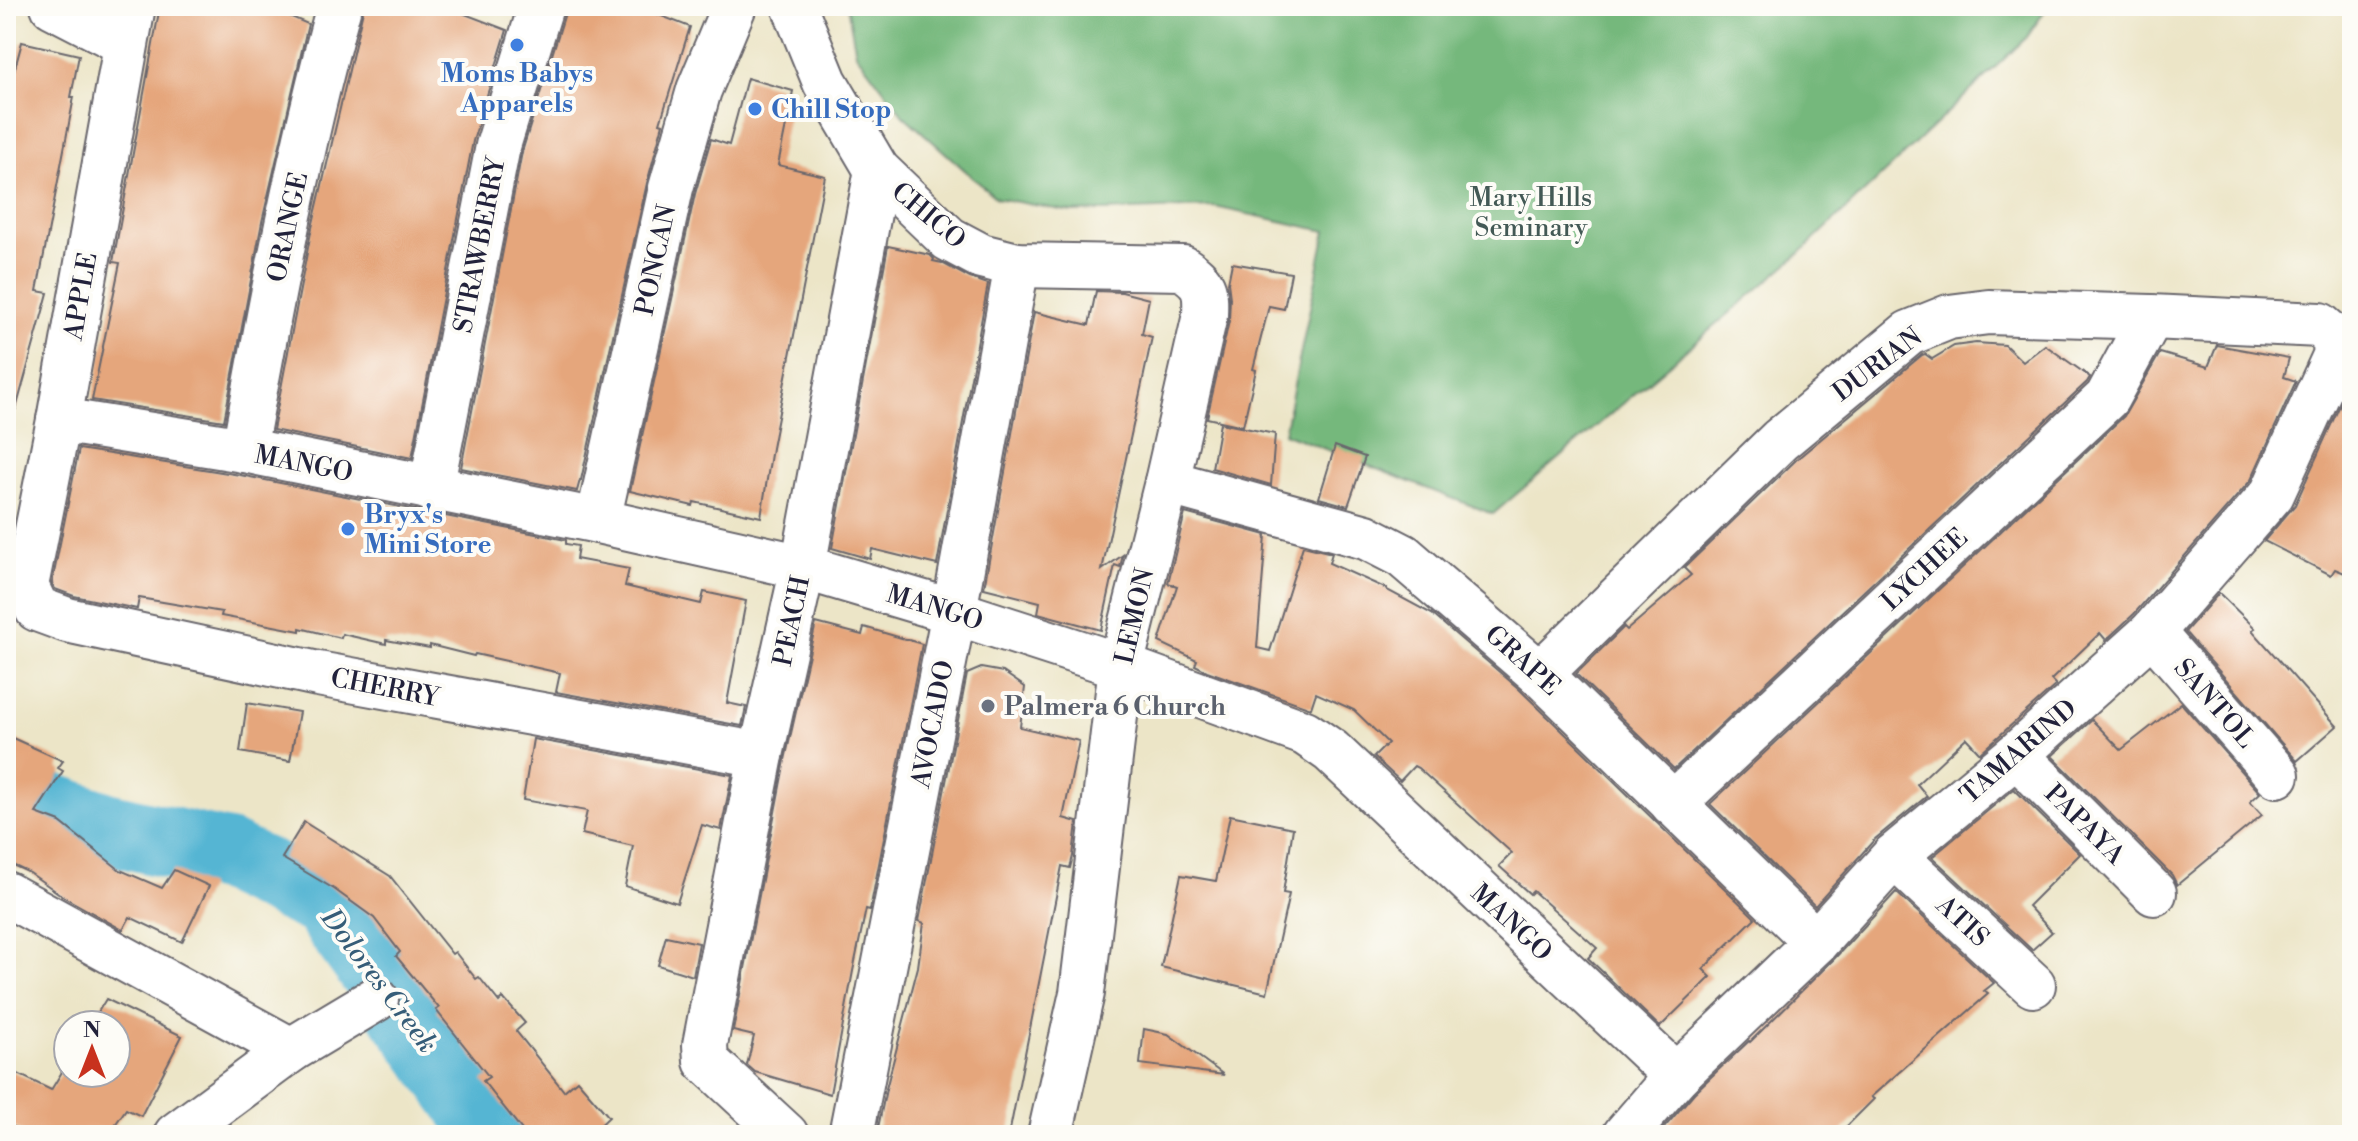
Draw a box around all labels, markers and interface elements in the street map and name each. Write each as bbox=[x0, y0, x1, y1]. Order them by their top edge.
marker: Moms Babys Apparels bbox=[508, 36, 526, 54]
place label: Moms Babys Apparels bbox=[441, 58, 593, 120]
place label: Chill Stop bbox=[771, 94, 891, 126]
marker: Chill Stop bbox=[746, 100, 764, 118]
street label: STRAWBERRY bbox=[447, 153, 513, 336]
street label: ORANGE bbox=[261, 169, 315, 285]
street label: CHICO bbox=[885, 176, 972, 256]
park label: Mary Hills Seminary bbox=[1470, 182, 1592, 244]
street label: PONCAN bbox=[629, 201, 683, 319]
street label: APPLE bbox=[57, 250, 104, 344]
street label: DURIAN bbox=[1827, 320, 1929, 409]
street label: MANGO bbox=[252, 439, 356, 489]
place label: Bryx's Mini Store bbox=[364, 499, 492, 561]
marker: Bryx's Mini Store bbox=[339, 520, 357, 538]
street label: LYCHEE bbox=[1875, 522, 1975, 618]
street label: LEMON bbox=[1108, 565, 1162, 667]
street label: PEACH bbox=[767, 573, 817, 669]
street label: MANGO bbox=[883, 578, 987, 638]
street label: GRAPE bbox=[1478, 619, 1567, 703]
street label: SANTOL bbox=[2167, 653, 2262, 755]
street label: AVOCADO bbox=[905, 658, 961, 792]
street label: CHERRY bbox=[328, 662, 443, 714]
place label: Palmera 6 Church bbox=[1004, 691, 1226, 723]
street label: TAMARIND bbox=[1954, 693, 2083, 811]
marker: Palmera 6 Church bbox=[979, 697, 997, 715]
street label: PAPAYA bbox=[2037, 778, 2132, 872]
street label: MANGO bbox=[1464, 877, 1559, 968]
street label: ATIS bbox=[1929, 889, 1995, 954]
water label: Dolores Creek bbox=[313, 901, 444, 1060]
north arrow bbox=[52, 1009, 132, 1089]
text: N bbox=[83, 1017, 101, 1044]

